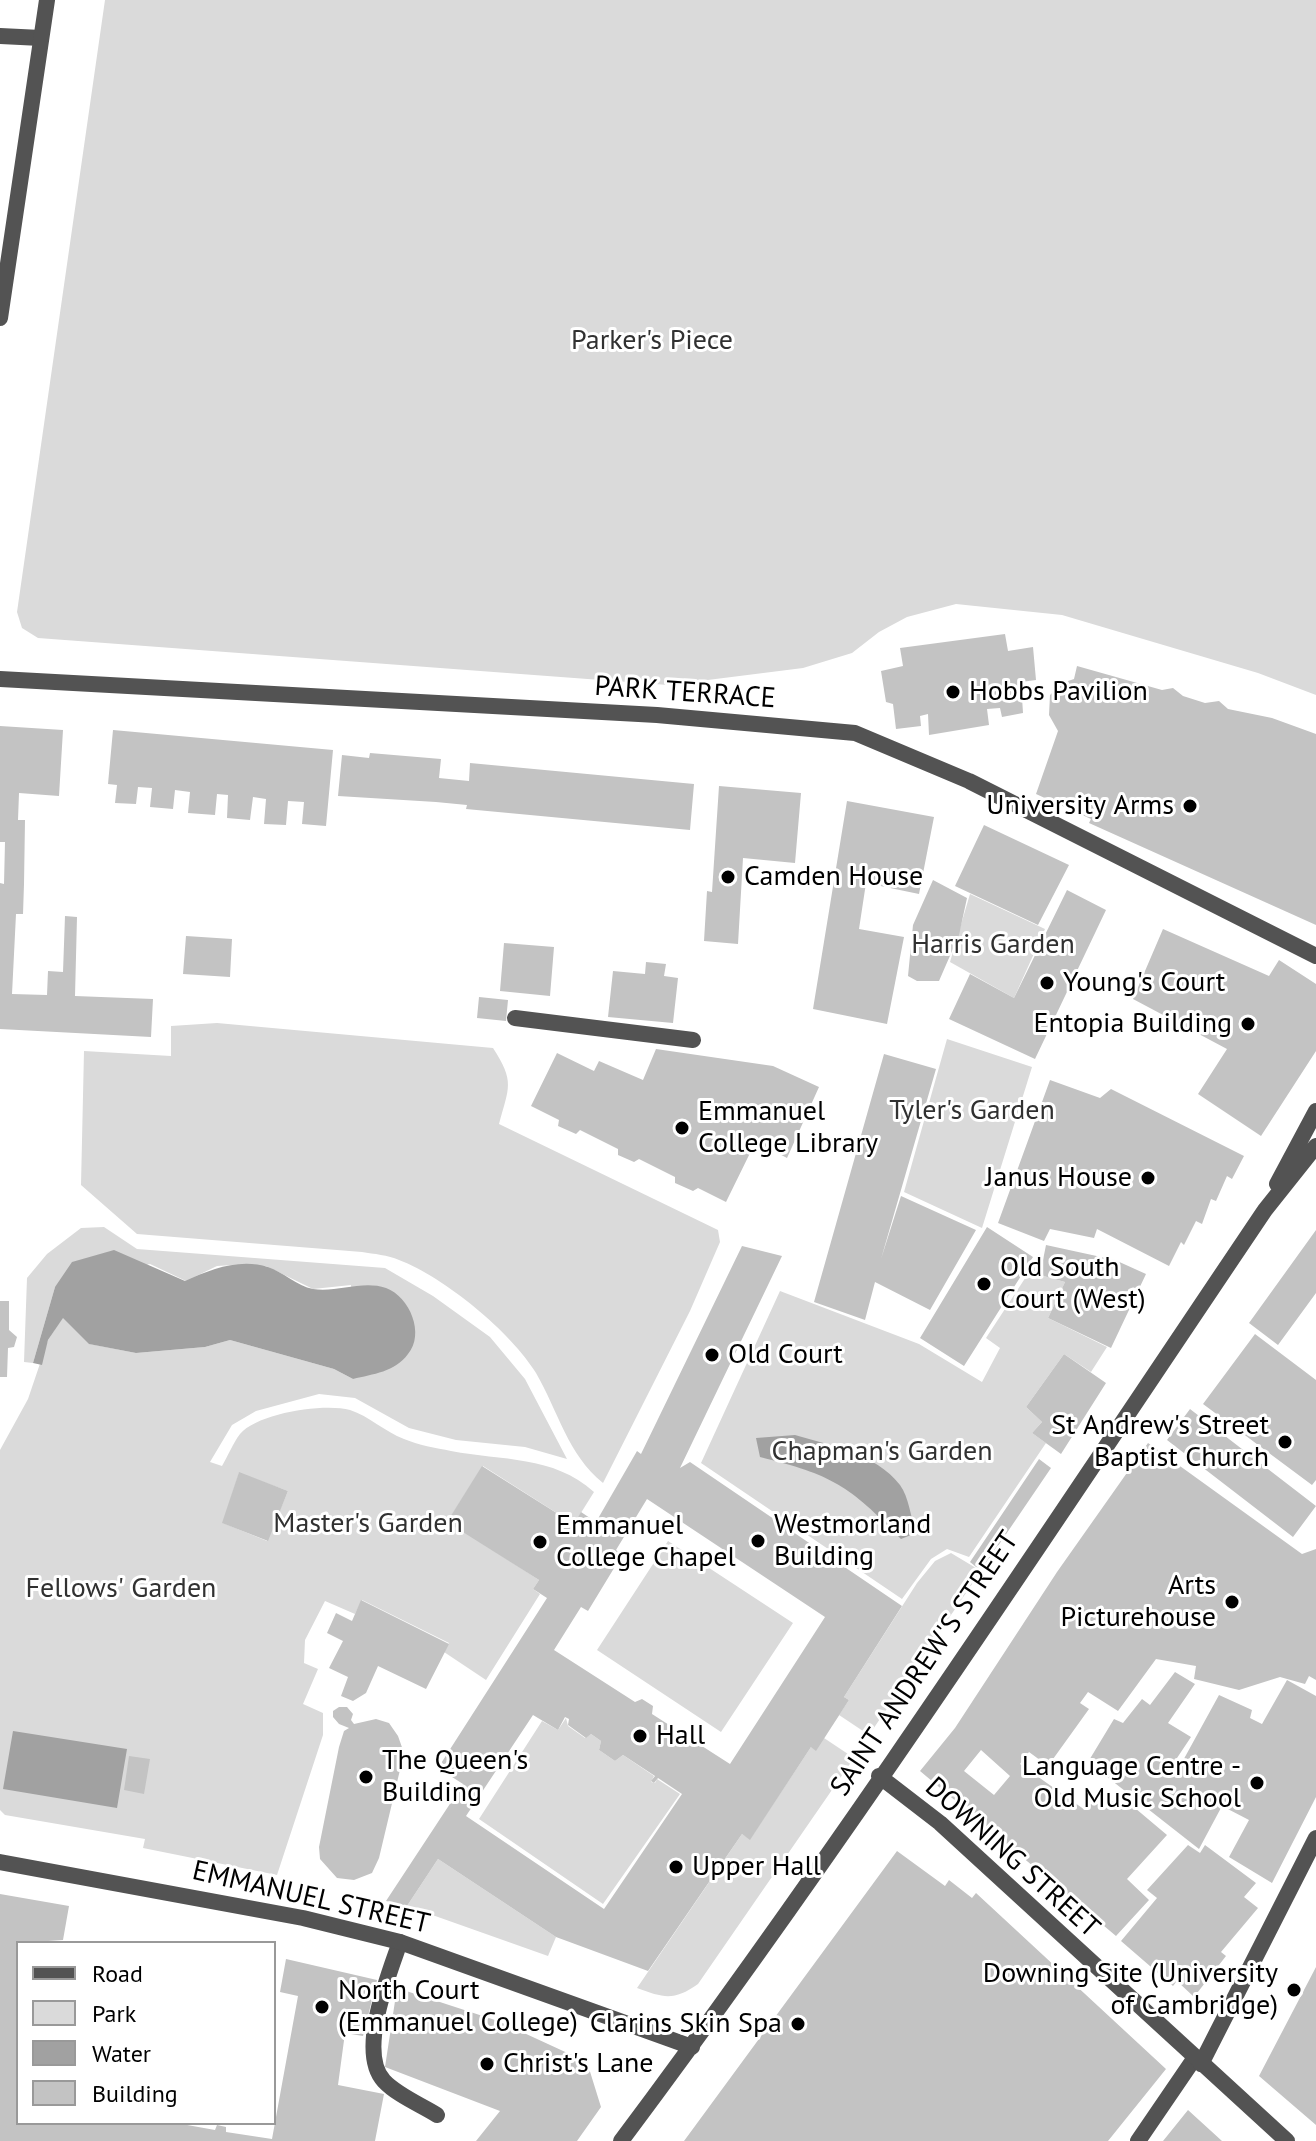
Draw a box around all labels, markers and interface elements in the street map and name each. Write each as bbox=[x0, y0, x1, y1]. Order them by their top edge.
park label: Parker's Piece bbox=[571, 324, 733, 358]
street label: PARK TERRACE bbox=[593, 670, 777, 716]
place label: Hobbs Pavilion bbox=[969, 675, 1148, 709]
marker: Hobbs Pavilion bbox=[944, 683, 962, 701]
place label: University Arms bbox=[986, 789, 1174, 823]
marker: University Arms bbox=[1181, 797, 1199, 815]
place label: Camden House bbox=[744, 860, 923, 894]
marker: Camden House bbox=[719, 868, 737, 886]
park label: Harris Garden bbox=[911, 928, 1075, 962]
place label: Young's Court bbox=[1063, 966, 1225, 1000]
marker: Young's Court bbox=[1038, 974, 1056, 992]
place label: Entopia Building bbox=[1033, 1007, 1232, 1041]
marker: Entopia Building bbox=[1239, 1015, 1257, 1033]
park label: Tyler's Garden bbox=[889, 1094, 1055, 1128]
place label: Emmanuel College Library bbox=[698, 1095, 878, 1161]
marker: Emmanuel College Library bbox=[673, 1119, 691, 1137]
place label: Janus House bbox=[985, 1161, 1132, 1195]
marker: Janus House bbox=[1139, 1169, 1157, 1187]
place label: Old South Court (West) bbox=[1000, 1251, 1146, 1317]
marker: Old South Court (West) bbox=[975, 1275, 993, 1293]
place label: Old Court bbox=[728, 1338, 843, 1372]
marker: Old Court bbox=[703, 1346, 721, 1364]
place label: St Andrew's Street Baptist Church bbox=[1051, 1409, 1269, 1475]
marker: St Andrew's Street Baptist Church bbox=[1276, 1433, 1294, 1451]
park label: Chapman's Garden bbox=[771, 1435, 993, 1469]
park label: Master's Garden bbox=[273, 1507, 463, 1541]
place label: Westmorland Building bbox=[774, 1508, 931, 1574]
place label: Emmanuel College Chapel bbox=[556, 1509, 736, 1575]
street label: SAINT ANDREW'S STREET bbox=[824, 1525, 1026, 1803]
marker: Westmorland Building bbox=[749, 1532, 767, 1550]
marker: Emmanuel College Chapel bbox=[531, 1533, 549, 1551]
place label: Arts Picturehouse bbox=[1060, 1569, 1216, 1635]
park label: Fellows' Garden bbox=[26, 1572, 216, 1606]
marker: Arts Picturehouse bbox=[1223, 1593, 1241, 1611]
place label: Hall bbox=[656, 1719, 705, 1753]
marker: Hall bbox=[631, 1727, 649, 1745]
place label: The Queen's Building bbox=[382, 1744, 528, 1810]
place label: Language Centre - Old Music School bbox=[1022, 1750, 1241, 1816]
marker: The Queen's Building bbox=[357, 1768, 375, 1786]
street label: DOWNING STREET bbox=[918, 1771, 1106, 1945]
marker: Language Centre - Old Music School bbox=[1248, 1774, 1266, 1792]
place label: Upper Hall bbox=[692, 1850, 821, 1884]
street label: EMMANUEL STREET bbox=[189, 1854, 433, 1942]
marker: Upper Hall bbox=[667, 1858, 685, 1876]
legend bbox=[16, 1941, 276, 2125]
place label: Downing Site (University of Cambridge) bbox=[983, 1957, 1278, 2023]
text: Road bbox=[92, 1958, 143, 1989]
place label: North Court (Emmanuel College) bbox=[338, 1974, 578, 2040]
marker: Downing Site (University of Cambridge) bbox=[1285, 1981, 1303, 1999]
text: Park bbox=[92, 1998, 136, 2029]
marker: North Court (Emmanuel College) bbox=[313, 1998, 331, 2016]
place label: Clarins Skin Spa bbox=[590, 2007, 782, 2041]
marker: Clarins Skin Spa bbox=[789, 2015, 807, 2033]
text: Water bbox=[92, 2038, 151, 2069]
place label: Christ's Lane bbox=[503, 2047, 654, 2081]
marker: Christ's Lane bbox=[478, 2055, 496, 2073]
text: Building bbox=[92, 2078, 178, 2109]

